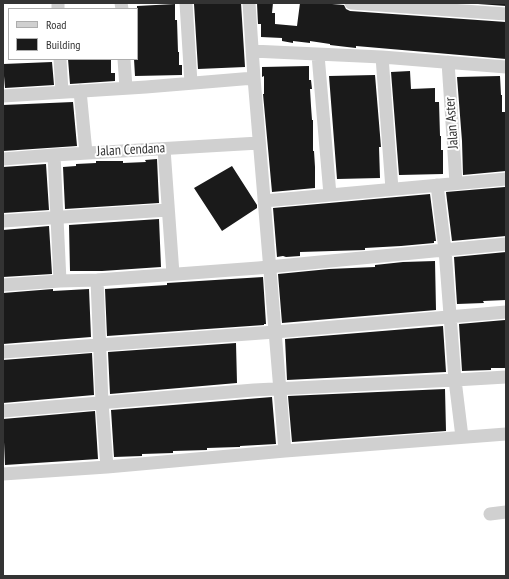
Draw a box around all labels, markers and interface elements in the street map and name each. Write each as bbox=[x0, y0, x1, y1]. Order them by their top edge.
legend bbox=[8, 8, 138, 60]
text: Road bbox=[46, 17, 66, 32]
text: Building bbox=[46, 37, 81, 52]
street label: Jalan Aster bbox=[442, 97, 462, 149]
street label: Jalan Cendana bbox=[96, 140, 166, 160]

